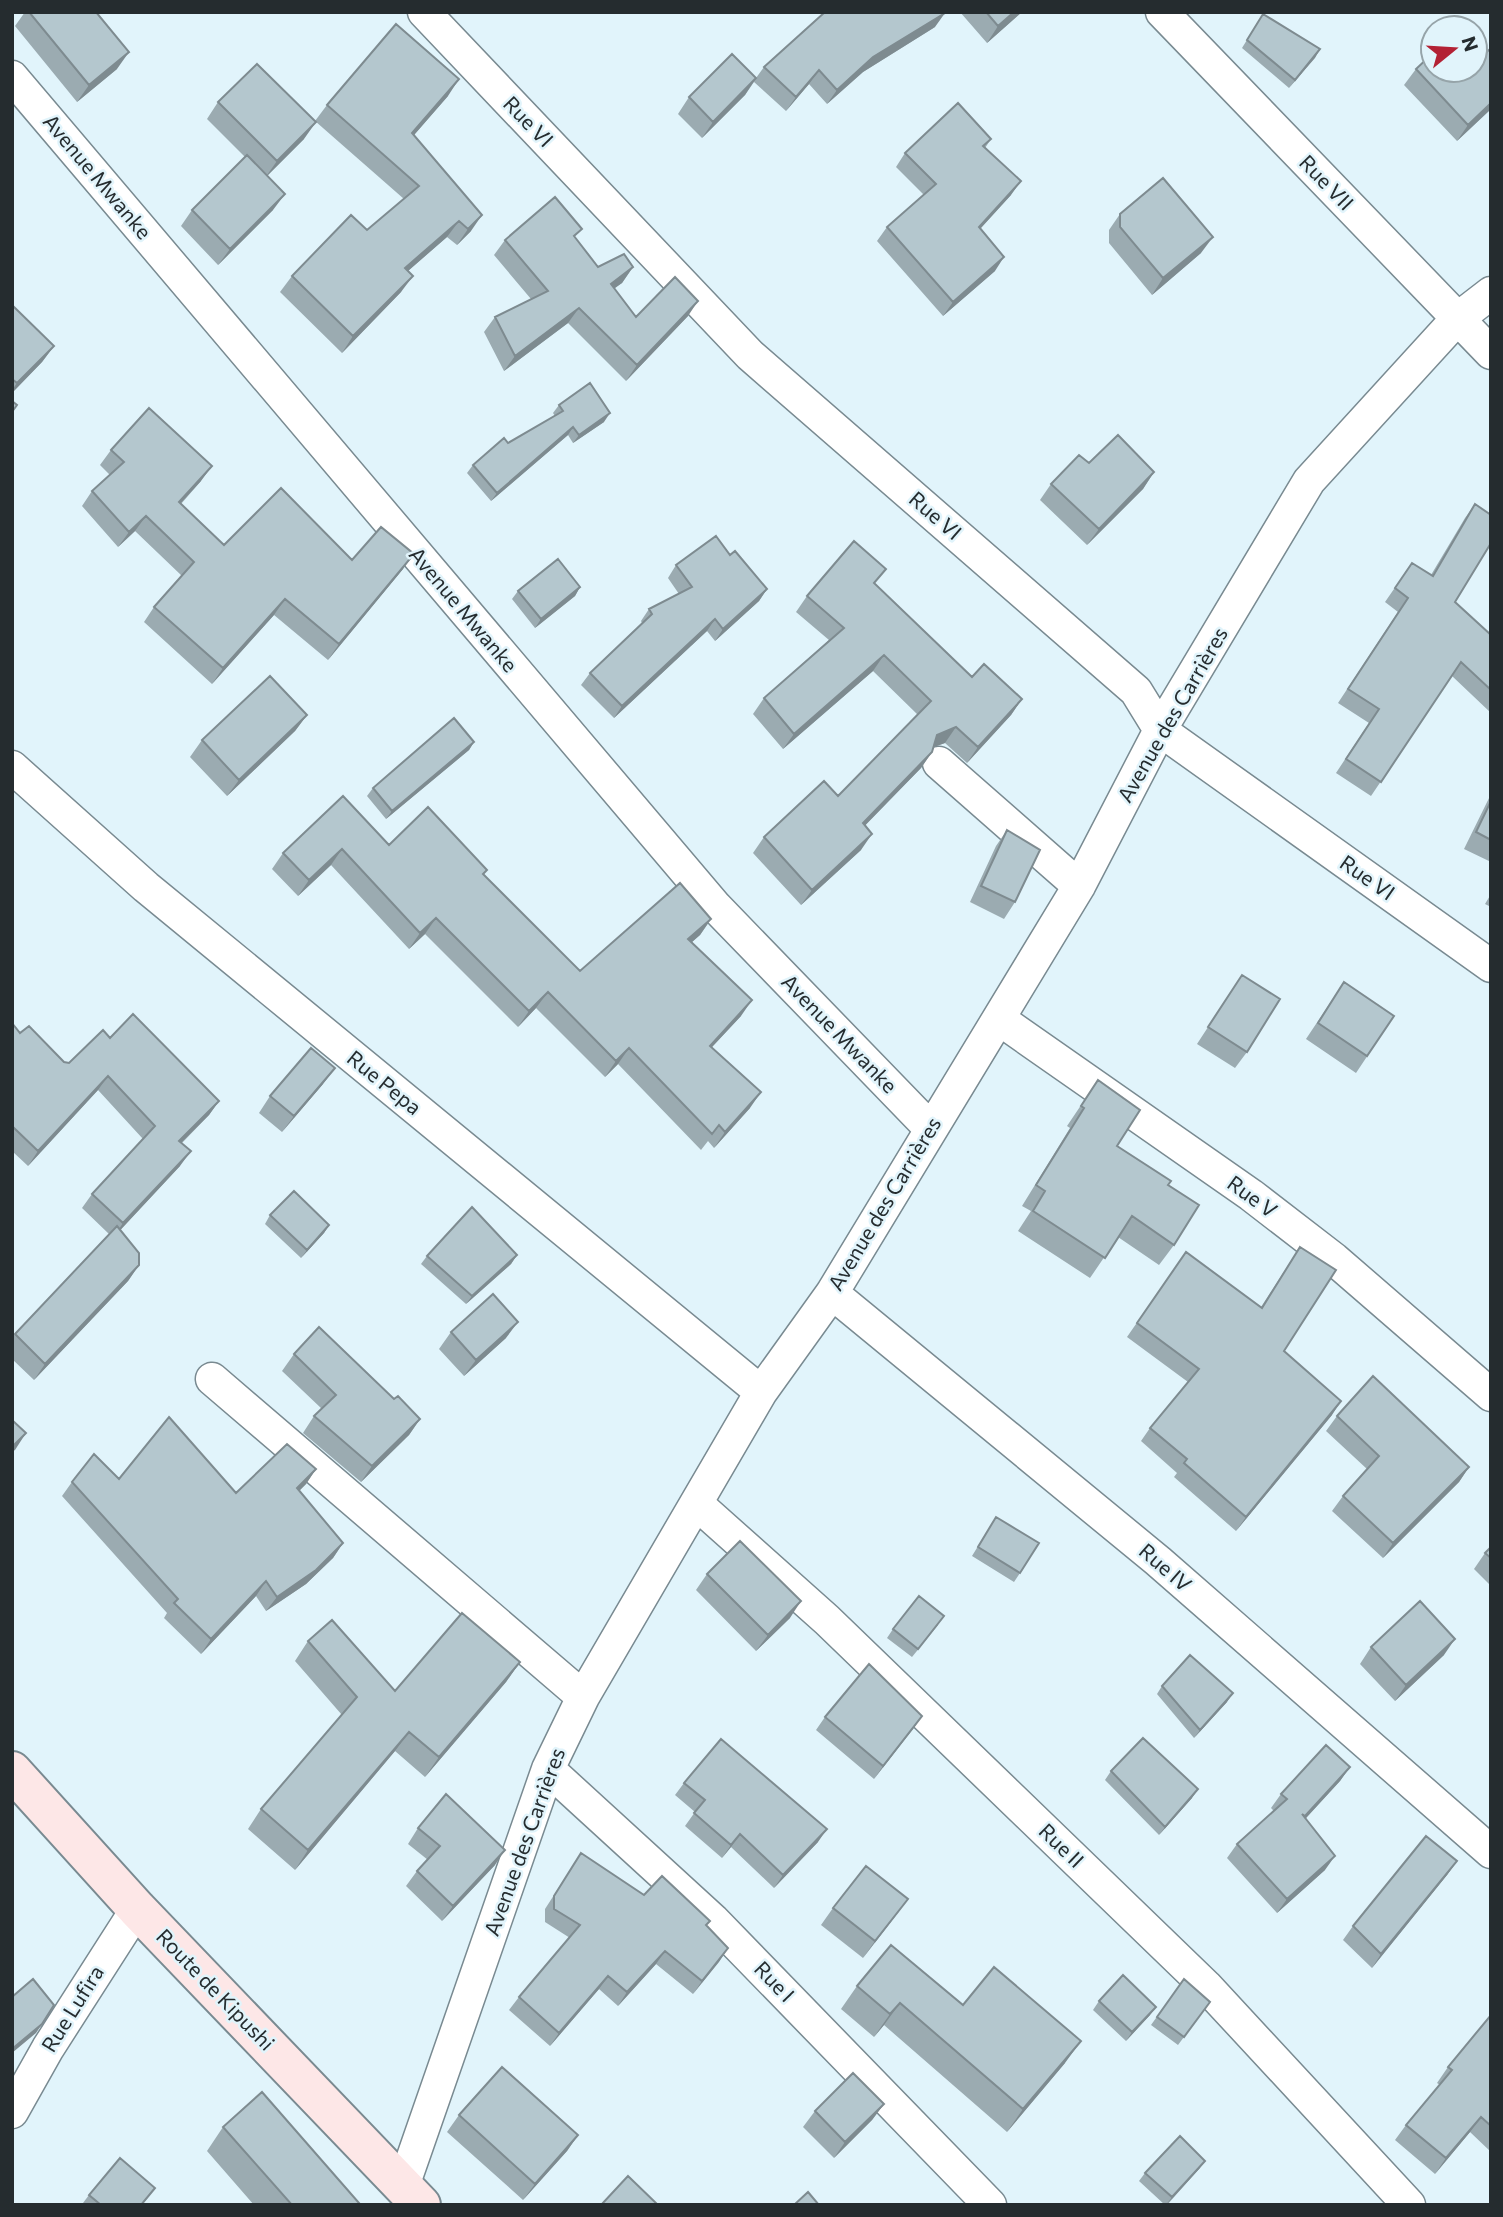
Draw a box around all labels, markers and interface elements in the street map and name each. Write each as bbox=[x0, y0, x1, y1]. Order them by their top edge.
north arrow bbox=[1419, 14, 1489, 84]
text: N bbox=[1458, 33, 1484, 54]
street label: Rue VI bbox=[499, 90, 559, 152]
street label: Avenue Mwanke bbox=[39, 109, 158, 243]
street label: Rue VII bbox=[1295, 149, 1359, 215]
street label: Rue VI bbox=[905, 485, 967, 544]
street label: Avenue Mwanke bbox=[405, 542, 524, 676]
street label: Avenue des Carrières bbox=[1111, 622, 1232, 806]
street label: Rue VI bbox=[1336, 849, 1400, 905]
street label: Avenue Mwanke bbox=[777, 969, 903, 1097]
street label: Rue Pepa bbox=[343, 1044, 427, 1119]
street label: Avenue des Carrières bbox=[822, 1112, 945, 1295]
street label: Rue V bbox=[1223, 1169, 1283, 1222]
street label: Rue IV bbox=[1135, 1537, 1197, 1596]
street label: Avenue des Carrières bbox=[478, 1744, 569, 1939]
street label: Rue II bbox=[1034, 1818, 1090, 1872]
street label: Route de Kipushi bbox=[152, 1923, 280, 2055]
street label: Rue I bbox=[750, 1955, 800, 2006]
street label: Rue Lufira bbox=[35, 1960, 108, 2056]

